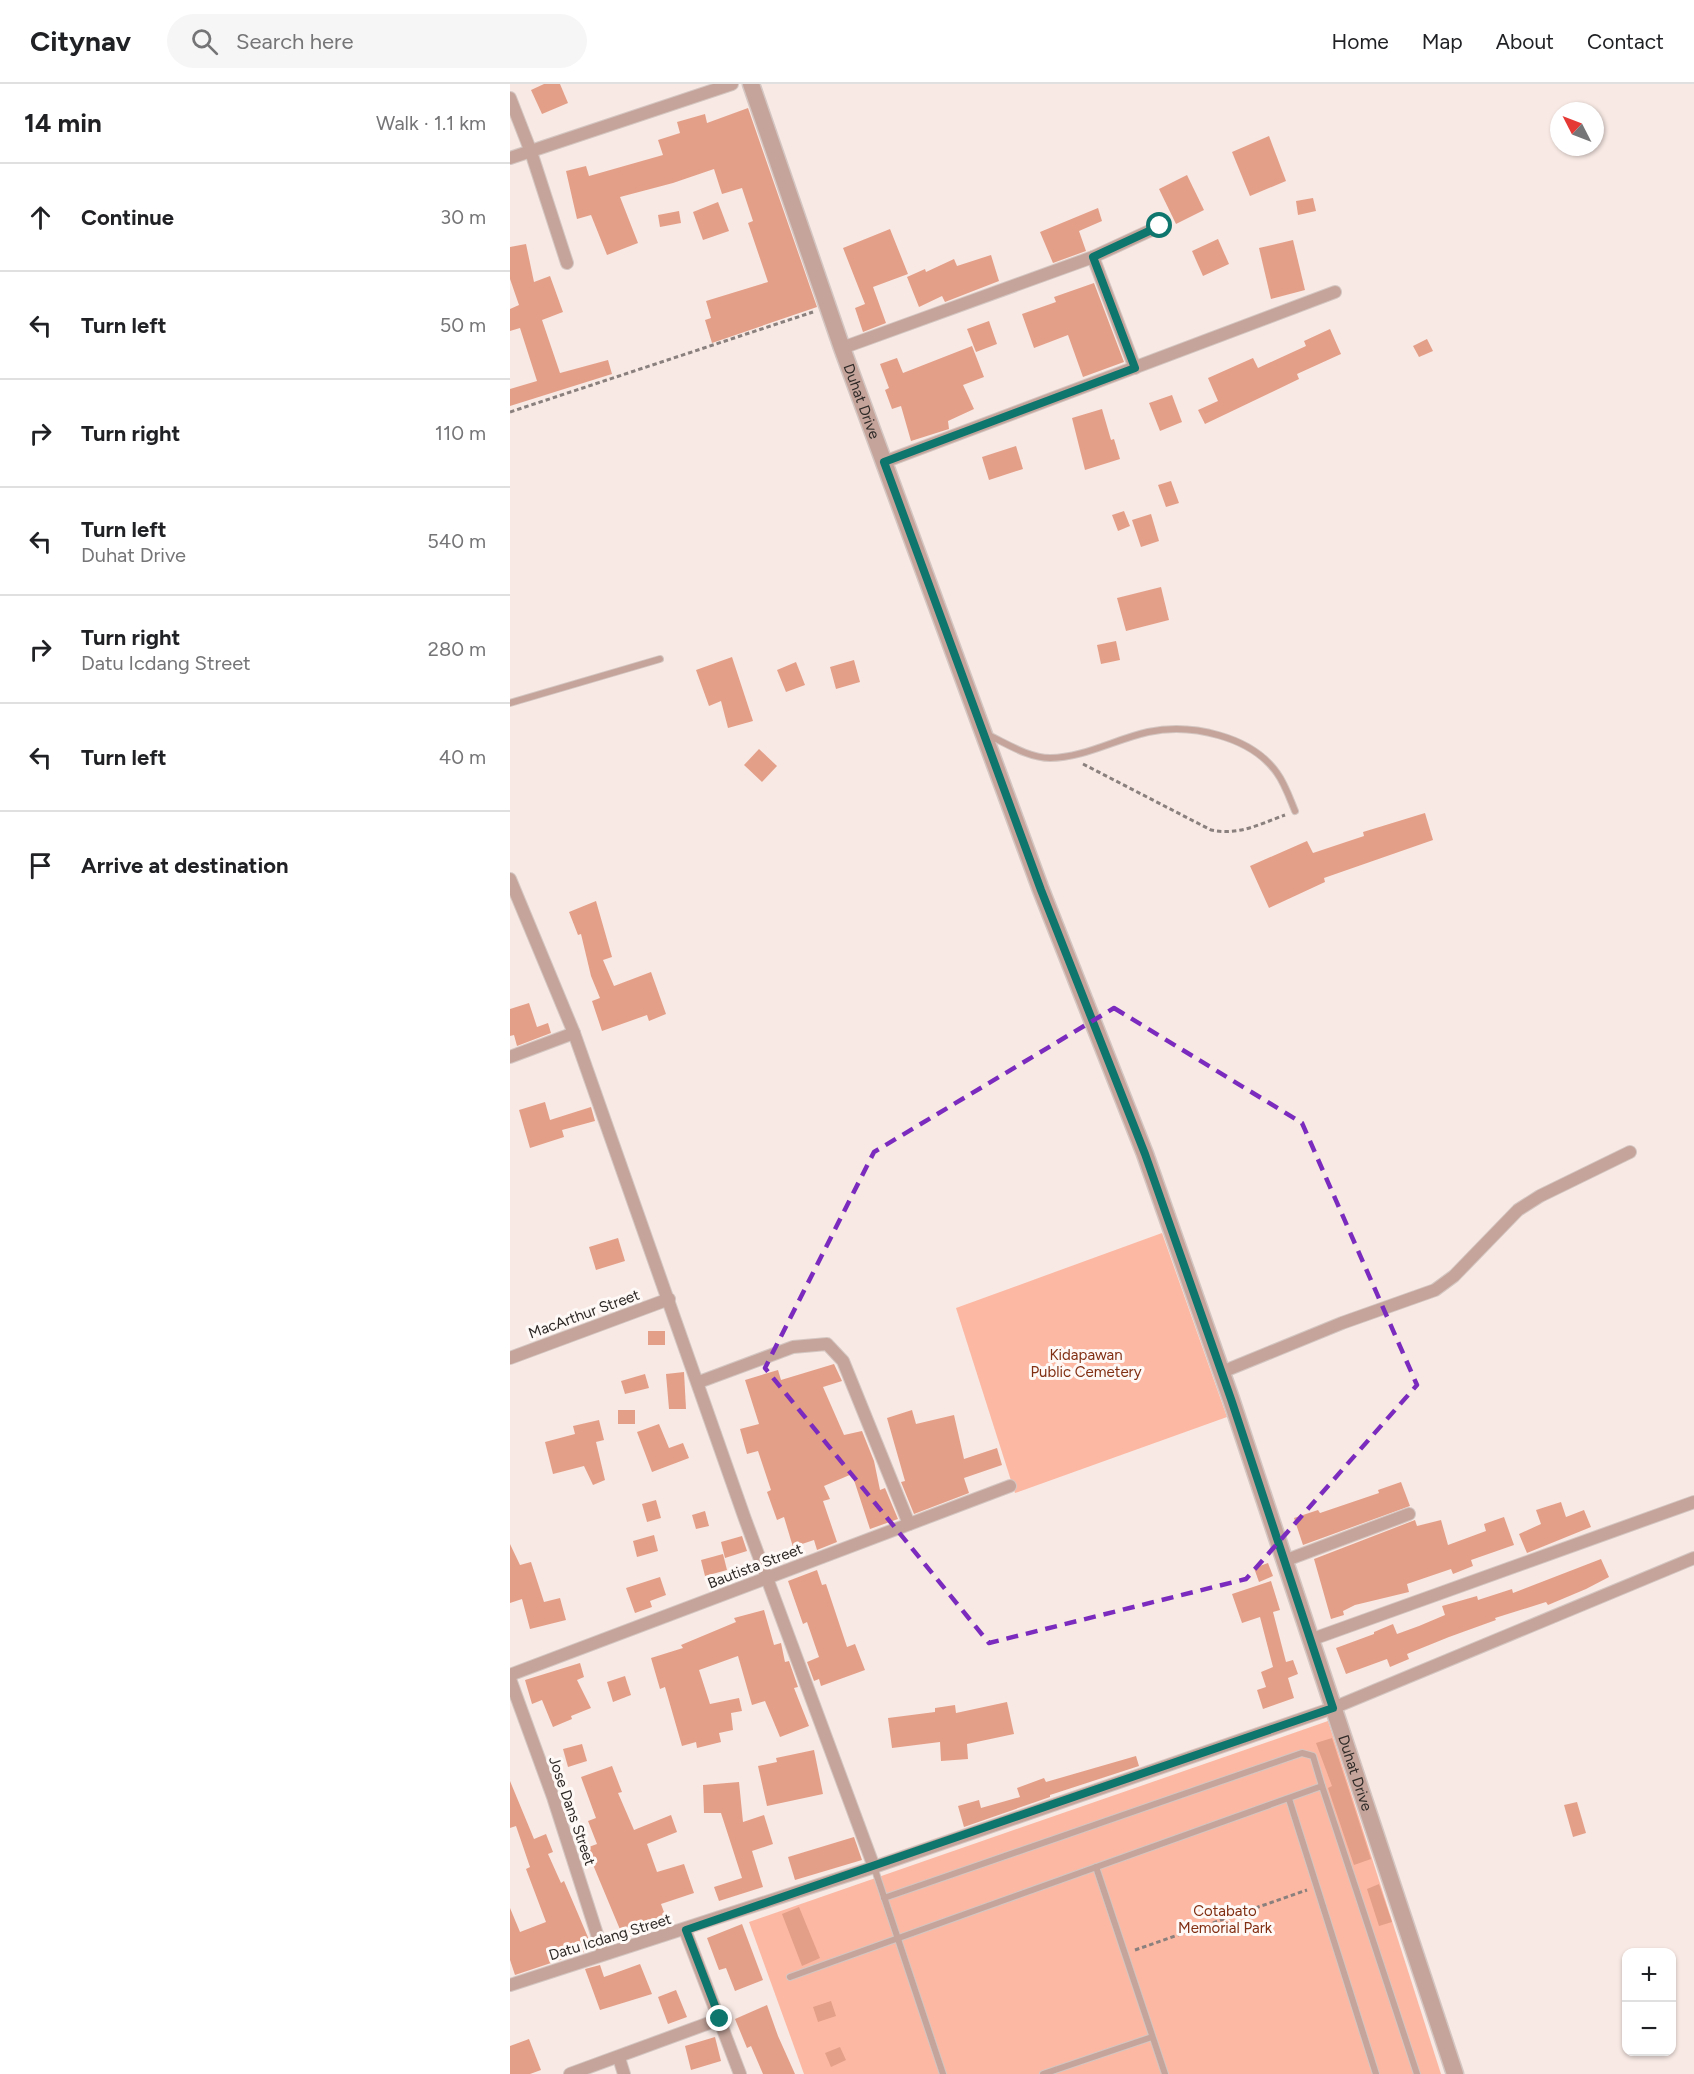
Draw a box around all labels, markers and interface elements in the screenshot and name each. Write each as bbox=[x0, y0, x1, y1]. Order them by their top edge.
search box bbox=[167, 14, 587, 68]
text: Citynav bbox=[30, 24, 131, 58]
icon: search bbox=[188, 25, 221, 58]
text: Search here bbox=[236, 28, 354, 55]
text: Home bbox=[1332, 29, 1389, 54]
text: Map bbox=[1422, 29, 1463, 54]
text: About bbox=[1496, 29, 1554, 54]
text: Contact bbox=[1587, 29, 1664, 54]
north arrow bbox=[1550, 102, 1604, 156]
text: 14 min bbox=[24, 107, 102, 139]
text: Walk · 1.1 km bbox=[376, 111, 486, 135]
icon: ahead bbox=[24, 201, 57, 234]
text: Continue bbox=[81, 204, 174, 231]
text: 30 m bbox=[440, 205, 486, 229]
route start bbox=[1146, 212, 1172, 238]
icon: left bbox=[24, 309, 57, 342]
text: Turn left bbox=[81, 312, 167, 339]
text: 50 m bbox=[440, 313, 486, 337]
street label: Duhat Drive bbox=[840, 361, 884, 441]
icon: right bbox=[24, 417, 57, 450]
text: Turn right bbox=[81, 420, 180, 447]
text: 110 m bbox=[435, 421, 486, 445]
text: Turn left bbox=[81, 516, 167, 543]
icon: left bbox=[24, 525, 57, 558]
text: 540 m bbox=[427, 529, 486, 553]
text: Duhat Drive bbox=[81, 543, 186, 567]
text: Turn right bbox=[81, 624, 180, 651]
icon: right bbox=[24, 633, 57, 666]
text: 280 m bbox=[428, 637, 486, 661]
text: Datu Icdang Street bbox=[81, 651, 251, 675]
icon: left bbox=[24, 741, 57, 774]
text: Turn left bbox=[81, 744, 167, 771]
text: 40 m bbox=[439, 745, 486, 769]
icon: arrive bbox=[24, 849, 57, 882]
text: Arrive at destination bbox=[81, 852, 289, 879]
street label: MacArthur Street bbox=[526, 1285, 642, 1342]
park label: Kidapawan Public Cemetery bbox=[1030, 1346, 1142, 1381]
street label: Bautista Street bbox=[705, 1540, 805, 1592]
street label: Duhat Drive bbox=[1334, 1733, 1376, 1813]
street label: Jose Dans Street bbox=[545, 1754, 599, 1868]
park label: Cotabato Memorial Park bbox=[1178, 1902, 1273, 1937]
street label: Datu Icdang Street bbox=[547, 1910, 674, 1964]
map controls bbox=[1622, 1948, 1676, 2056]
button: + bbox=[1622, 1948, 1676, 2002]
button: − bbox=[1622, 2002, 1676, 2056]
route end bbox=[706, 2005, 732, 2031]

